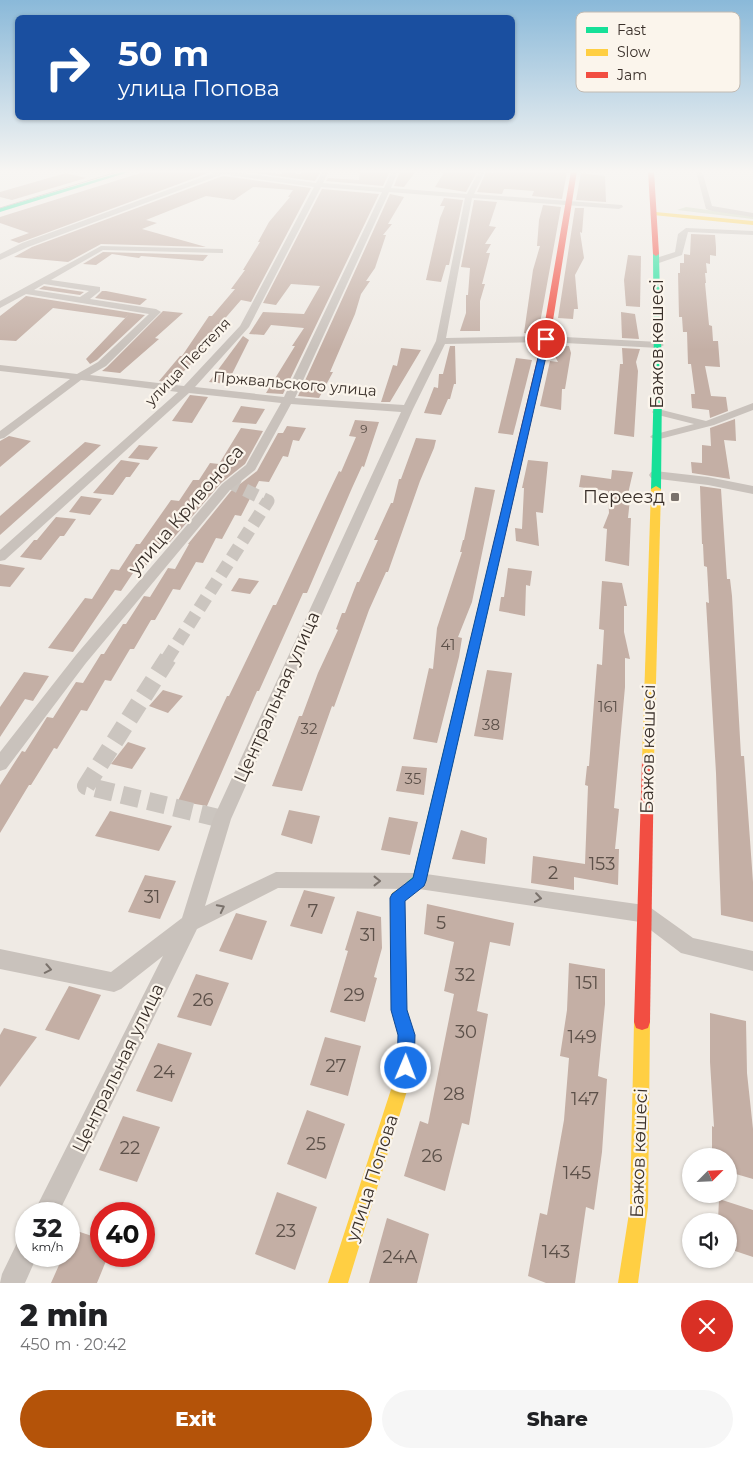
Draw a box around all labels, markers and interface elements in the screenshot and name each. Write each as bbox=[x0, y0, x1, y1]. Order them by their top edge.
legend bbox=[576, 12, 740, 92]
text: Fast bbox=[617, 21, 647, 39]
text: 50 m bbox=[118, 32, 209, 75]
icon: right bbox=[35, 35, 100, 100]
text: Slow bbox=[617, 43, 651, 61]
text: Jam bbox=[616, 66, 647, 84]
text: улица Попова bbox=[118, 75, 280, 102]
street label: Бажов көшесі bbox=[646, 279, 668, 409]
street label: улица Пестеля bbox=[140, 314, 234, 410]
pin bbox=[525, 318, 567, 360]
icon: arrive bbox=[532, 325, 560, 353]
street label: Пржвальского улица bbox=[212, 367, 378, 400]
house number: 9 bbox=[360, 421, 368, 436]
street label: улица Кривоноса bbox=[123, 441, 248, 580]
place label: Переезд bbox=[583, 486, 665, 508]
marker: Переезд bbox=[669, 491, 681, 503]
street label: Центральная улица bbox=[229, 608, 325, 786]
house number: 41 bbox=[441, 635, 455, 654]
street label: Бажов көшесі bbox=[636, 684, 660, 814]
house number: 161 bbox=[598, 697, 618, 716]
house number: 38 bbox=[482, 715, 500, 734]
house number: 32 bbox=[301, 719, 317, 738]
house number: 35 bbox=[405, 769, 421, 788]
house number: 153 bbox=[589, 853, 615, 875]
house number: 2 bbox=[548, 862, 558, 884]
one-way arrow bbox=[374, 876, 381, 886]
house number: 31 bbox=[144, 886, 160, 908]
one-way arrow bbox=[534, 893, 542, 903]
house number: 7 bbox=[308, 900, 318, 922]
one-way arrow bbox=[216, 904, 225, 914]
house number: 5 bbox=[436, 912, 446, 934]
house number: 31 bbox=[360, 924, 376, 946]
one-way arrow bbox=[43, 963, 52, 973]
house number: 32 bbox=[455, 964, 475, 986]
house number: 151 bbox=[575, 972, 599, 994]
street label: Центральная улица bbox=[68, 980, 168, 1156]
house number: 29 bbox=[343, 984, 365, 1006]
house number: 26 bbox=[192, 989, 214, 1011]
house number: 30 bbox=[455, 1021, 477, 1043]
house number: 149 bbox=[567, 1026, 597, 1048]
position arrow bbox=[379, 1041, 431, 1093]
house number: 27 bbox=[326, 1055, 346, 1077]
house number: 24 bbox=[153, 1061, 175, 1083]
house number: 28 bbox=[443, 1083, 465, 1105]
house number: 147 bbox=[571, 1088, 599, 1110]
street label: Бажов көшесі bbox=[626, 1088, 652, 1218]
street label: улица Попова bbox=[341, 1112, 403, 1245]
house number: 25 bbox=[306, 1133, 326, 1155]
house number: 22 bbox=[120, 1137, 140, 1159]
house number: 26 bbox=[421, 1145, 443, 1167]
north arrow bbox=[682, 1148, 738, 1202]
map controls bbox=[682, 1148, 737, 1268]
house number: 145 bbox=[563, 1162, 591, 1184]
speed limit sign: 40 bbox=[90, 1202, 155, 1267]
text: 32 bbox=[33, 1213, 62, 1243]
button: sound bbox=[682, 1213, 737, 1268]
house number: 23 bbox=[276, 1220, 296, 1242]
text: km/h bbox=[31, 1239, 64, 1254]
house number: 143 bbox=[542, 1241, 570, 1263]
house number: 24А bbox=[382, 1246, 418, 1268]
text: 2 min bbox=[20, 1297, 108, 1334]
button: close bbox=[681, 1300, 733, 1352]
text: 450 m · 20:42 bbox=[20, 1335, 126, 1354]
button: Exit bbox=[20, 1390, 372, 1448]
button: Share bbox=[382, 1390, 733, 1448]

